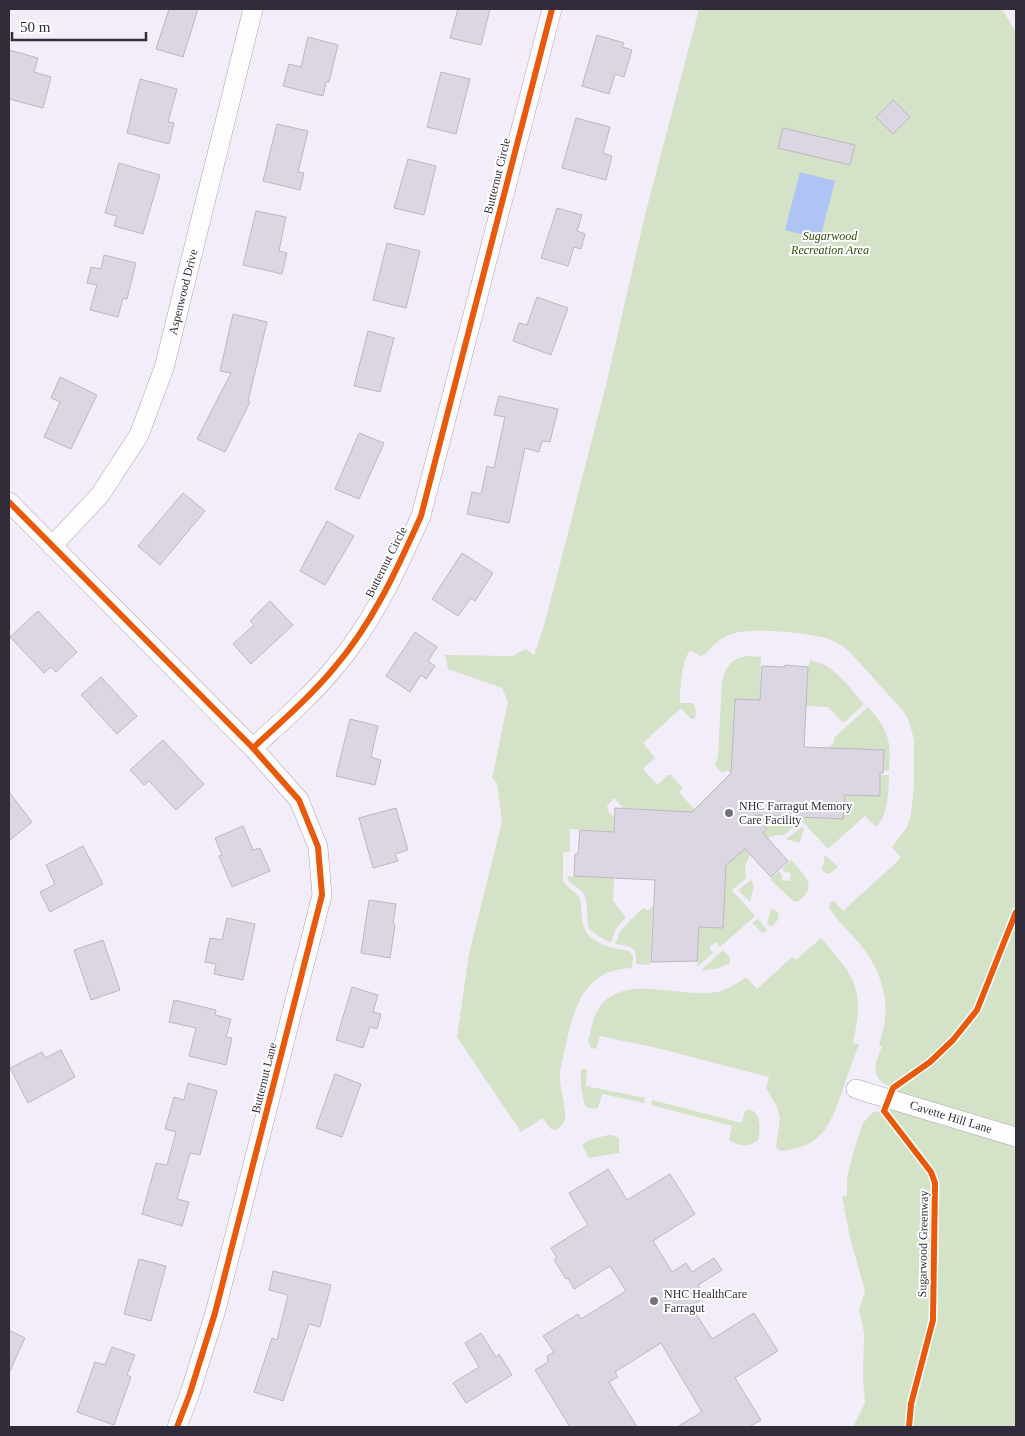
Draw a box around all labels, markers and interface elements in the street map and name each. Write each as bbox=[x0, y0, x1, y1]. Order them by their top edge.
scale bar bbox=[12, 10, 146, 42]
text: 50 m bbox=[20, 19, 51, 35]
street label: Butternut Circle bbox=[481, 137, 513, 215]
park label: Sugarwood Recreation Area bbox=[790, 229, 869, 257]
street label: Aspenwood Drive bbox=[166, 248, 200, 336]
street label: Butternut Circle bbox=[362, 524, 410, 600]
place label: NHC Farragut Memory Care Facility bbox=[739, 799, 852, 827]
marker: NHC Farragut Memory Care Facility bbox=[723, 807, 735, 819]
street label: Butternut Lane bbox=[248, 1041, 280, 1115]
street label: Cavette Hill Lane bbox=[908, 1098, 994, 1136]
street label: Sugarwood Greenway bbox=[915, 1190, 931, 1298]
place label: NHC HealthCare Farragut bbox=[664, 1287, 747, 1315]
marker: NHC HealthCare Farragut bbox=[648, 1295, 660, 1307]

